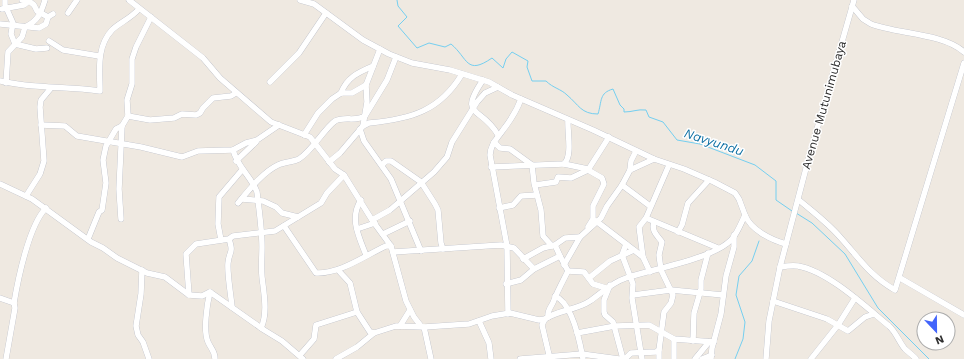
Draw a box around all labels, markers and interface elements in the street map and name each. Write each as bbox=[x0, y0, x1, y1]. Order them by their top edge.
street label: Avenue Mutunimubaya bbox=[799, 39, 849, 171]
water label: Navyundu bbox=[682, 125, 746, 159]
north arrow bbox=[916, 311, 956, 351]
text: N bbox=[933, 332, 946, 347]

